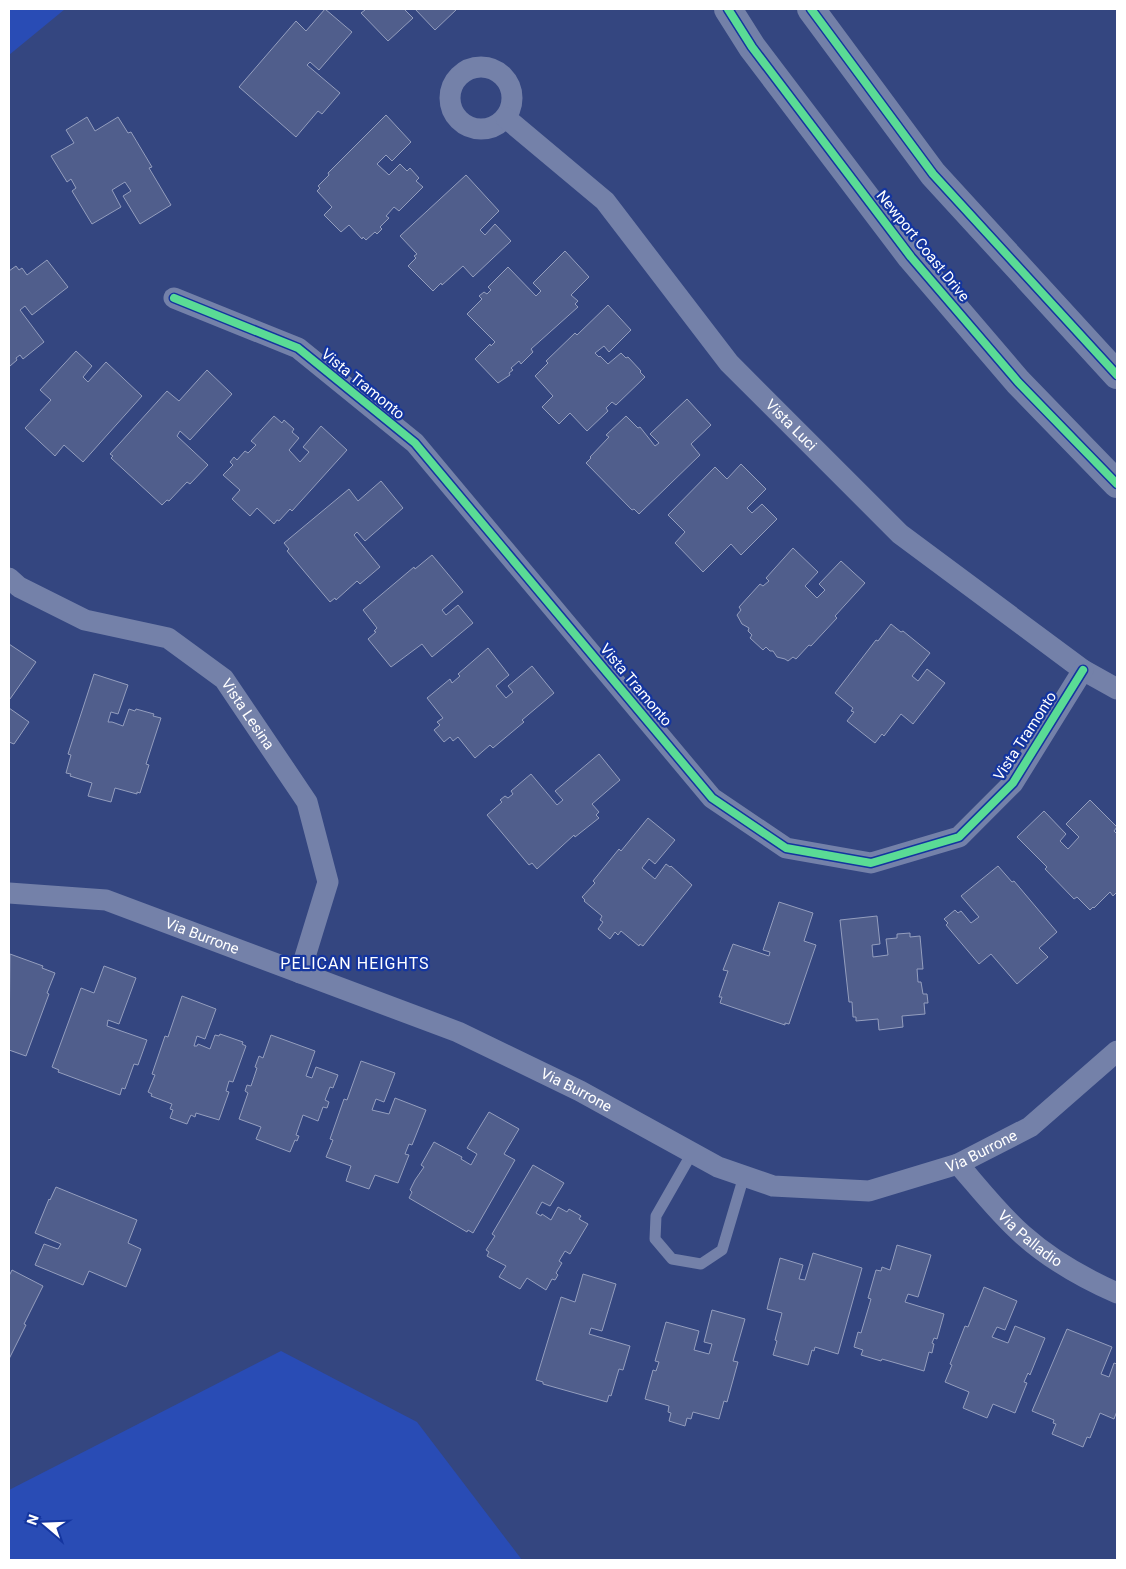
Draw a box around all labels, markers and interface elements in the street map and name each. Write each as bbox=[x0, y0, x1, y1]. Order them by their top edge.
street label: Newport Coast Drive bbox=[873, 187, 973, 305]
street label: Vista Tramonto bbox=[318, 345, 408, 423]
street label: Vista Luci bbox=[762, 396, 821, 455]
street label: Vista Tramonto bbox=[596, 640, 676, 730]
street label: Vista Lesina bbox=[217, 675, 278, 753]
street label: Vista Tramonto bbox=[990, 688, 1060, 784]
street label: Via Burrone bbox=[163, 914, 242, 958]
district label: PELICAN HEIGHTS bbox=[280, 954, 430, 973]
street label: Via Burrone bbox=[538, 1064, 615, 1116]
street label: Via Burrone bbox=[944, 1126, 1020, 1176]
street label: Via Palladio bbox=[994, 1207, 1066, 1271]
north arrow bbox=[20, 1499, 70, 1549]
text: N bbox=[24, 1512, 42, 1527]

